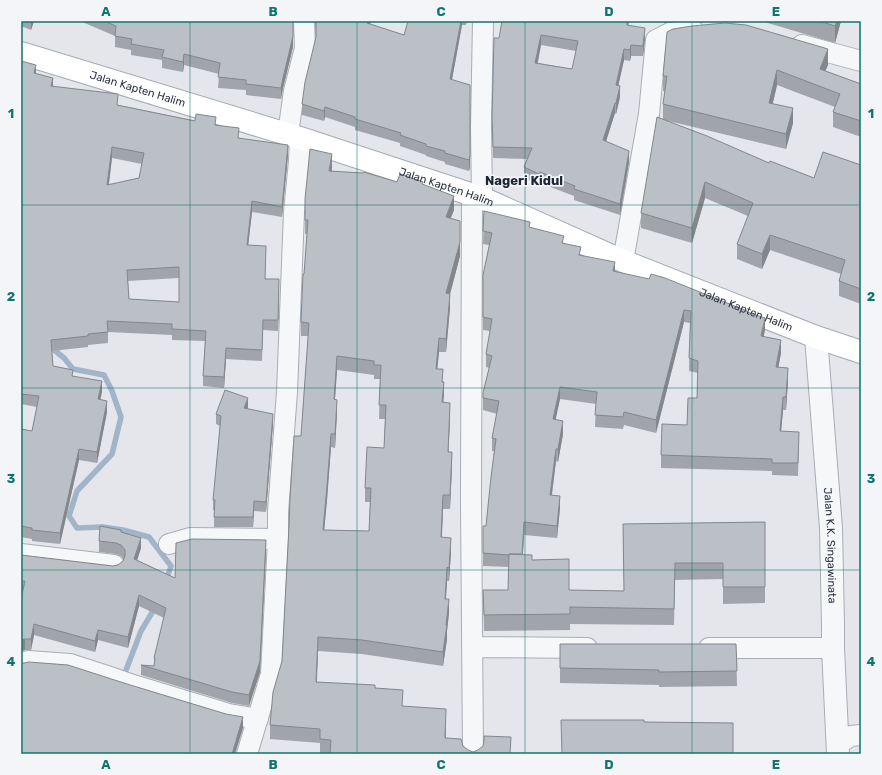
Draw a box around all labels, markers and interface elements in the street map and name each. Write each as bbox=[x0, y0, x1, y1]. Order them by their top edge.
text: A bbox=[101, 4, 111, 19]
text: B bbox=[268, 4, 278, 19]
text: C bbox=[436, 4, 446, 19]
text: D bbox=[604, 4, 614, 19]
text: E bbox=[772, 4, 780, 19]
street label: Jalan Kapten Halim bbox=[88, 68, 187, 110]
text: 1 bbox=[8, 106, 14, 121]
text: 1 bbox=[868, 106, 874, 121]
street label: Jalan Kapten Halim bbox=[397, 165, 496, 210]
district label: Nageri Kidul bbox=[485, 173, 563, 188]
street label: Jalan Kapten Halim bbox=[697, 286, 795, 334]
text: 2 bbox=[7, 289, 15, 304]
text: 2 bbox=[867, 289, 875, 304]
text: 3 bbox=[7, 471, 16, 486]
text: 3 bbox=[867, 471, 876, 486]
street label: Jalan K.K. Singawinata bbox=[821, 487, 839, 604]
text: 4 bbox=[7, 654, 16, 669]
text: 4 bbox=[867, 654, 876, 669]
text: A bbox=[101, 757, 111, 772]
text: B bbox=[268, 757, 278, 772]
text: C bbox=[436, 757, 446, 772]
text: D bbox=[604, 757, 614, 772]
text: E bbox=[772, 757, 780, 772]

